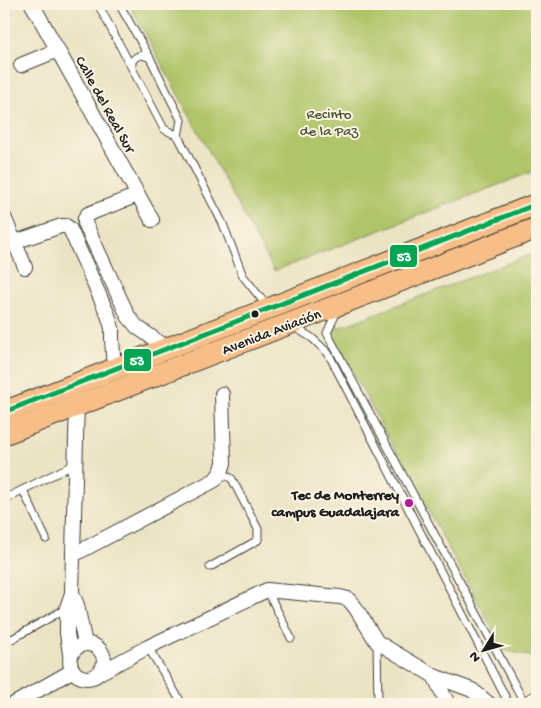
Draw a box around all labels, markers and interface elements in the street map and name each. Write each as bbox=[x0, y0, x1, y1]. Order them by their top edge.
street label: Calle del Real Sur bbox=[70, 53, 139, 158]
park label: Recinto de la Paz bbox=[300, 106, 359, 141]
line badge: 53 bbox=[389, 244, 418, 268]
text: 53 bbox=[397, 250, 411, 267]
street label: Avenida Aviación bbox=[220, 306, 324, 360]
unlabelled marker bbox=[250, 309, 260, 319]
line badge: 53 bbox=[123, 348, 152, 372]
text: 53 bbox=[130, 354, 144, 371]
place label: Tec de Monterrey campus Guadalajara bbox=[272, 487, 400, 522]
marker: Tec de Monterrey campus Guadalajara bbox=[403, 497, 415, 509]
north arrow bbox=[458, 626, 508, 676]
text: N bbox=[466, 648, 485, 665]

